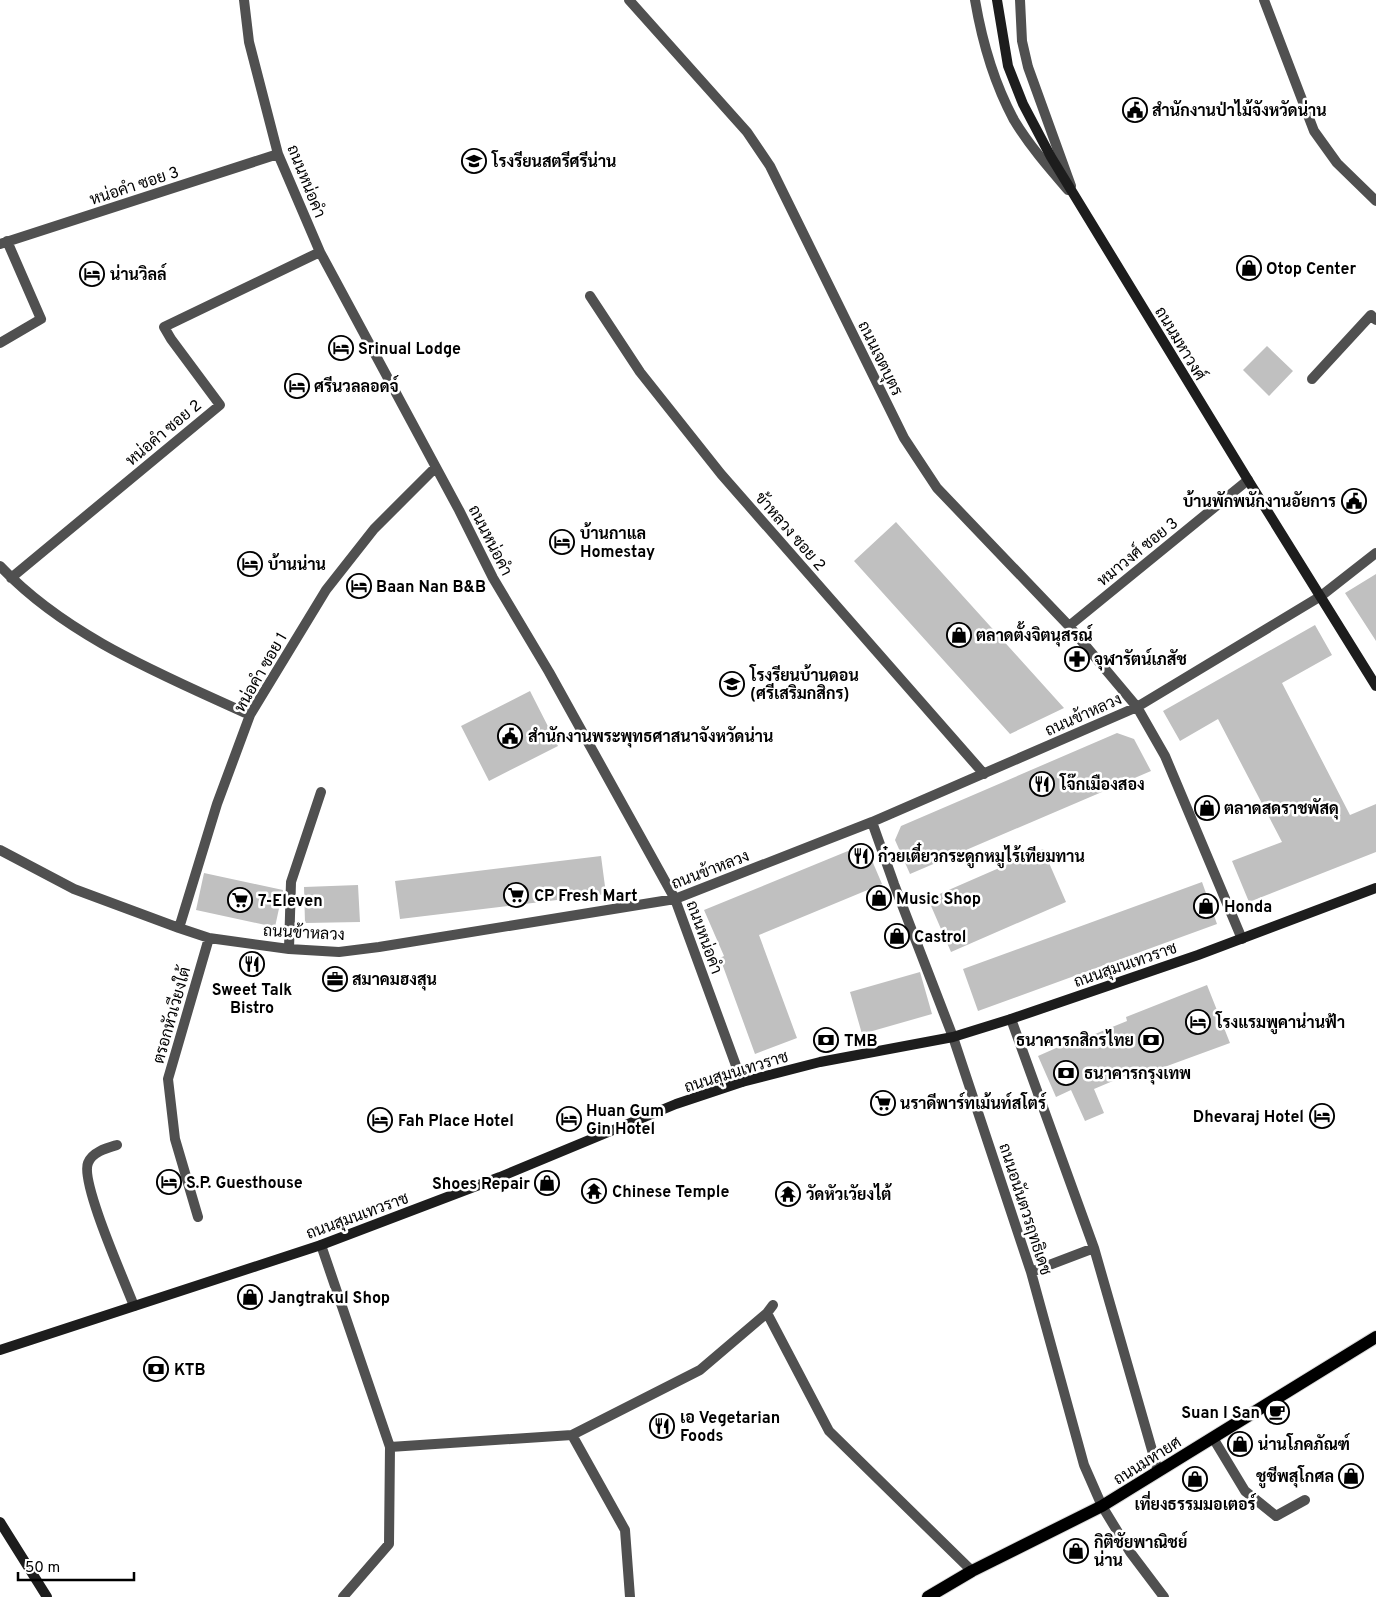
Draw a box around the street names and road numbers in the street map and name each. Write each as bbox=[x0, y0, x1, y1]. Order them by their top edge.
street label: ถนนหน่อคำ bbox=[281, 142, 331, 221]
street label: หน่อคำ ซอย 3 bbox=[87, 161, 182, 211]
street label: ถนนมหาวงศ์ bbox=[1149, 301, 1213, 385]
street label: ถนนเจตบุตร bbox=[852, 318, 906, 400]
street label: หน่อคำ ซอย 2 bbox=[121, 394, 206, 471]
street label: ข้าหลวง ซอย 2 bbox=[750, 487, 831, 576]
street label: ถนนหน่อคำ bbox=[463, 501, 517, 580]
street label: หมาวงศ์ ซอย 3 bbox=[1091, 511, 1183, 591]
street label: หน่อคำ ซอย 1 bbox=[229, 628, 293, 717]
street label: ถนนข้าหลวง bbox=[1042, 688, 1125, 742]
street label: ถนนข้าหลวง bbox=[668, 845, 753, 895]
street label: ถนนหน่อคำ bbox=[681, 897, 728, 977]
street label: ถนนข้าหลวง bbox=[262, 920, 345, 946]
street label: ถนนสุมนเทวราช bbox=[1071, 939, 1180, 993]
street label: ตรอกหัวเวียงใต้ bbox=[147, 963, 197, 1066]
street label: ถนนสุมนเทวราช bbox=[682, 1048, 791, 1098]
street label: ถนนอนันตวรฤทธิเดช bbox=[993, 1140, 1057, 1278]
street label: ถนนสุมนเทวราช bbox=[304, 1189, 412, 1245]
street label: ถนนมหายศ bbox=[1110, 1433, 1186, 1490]

